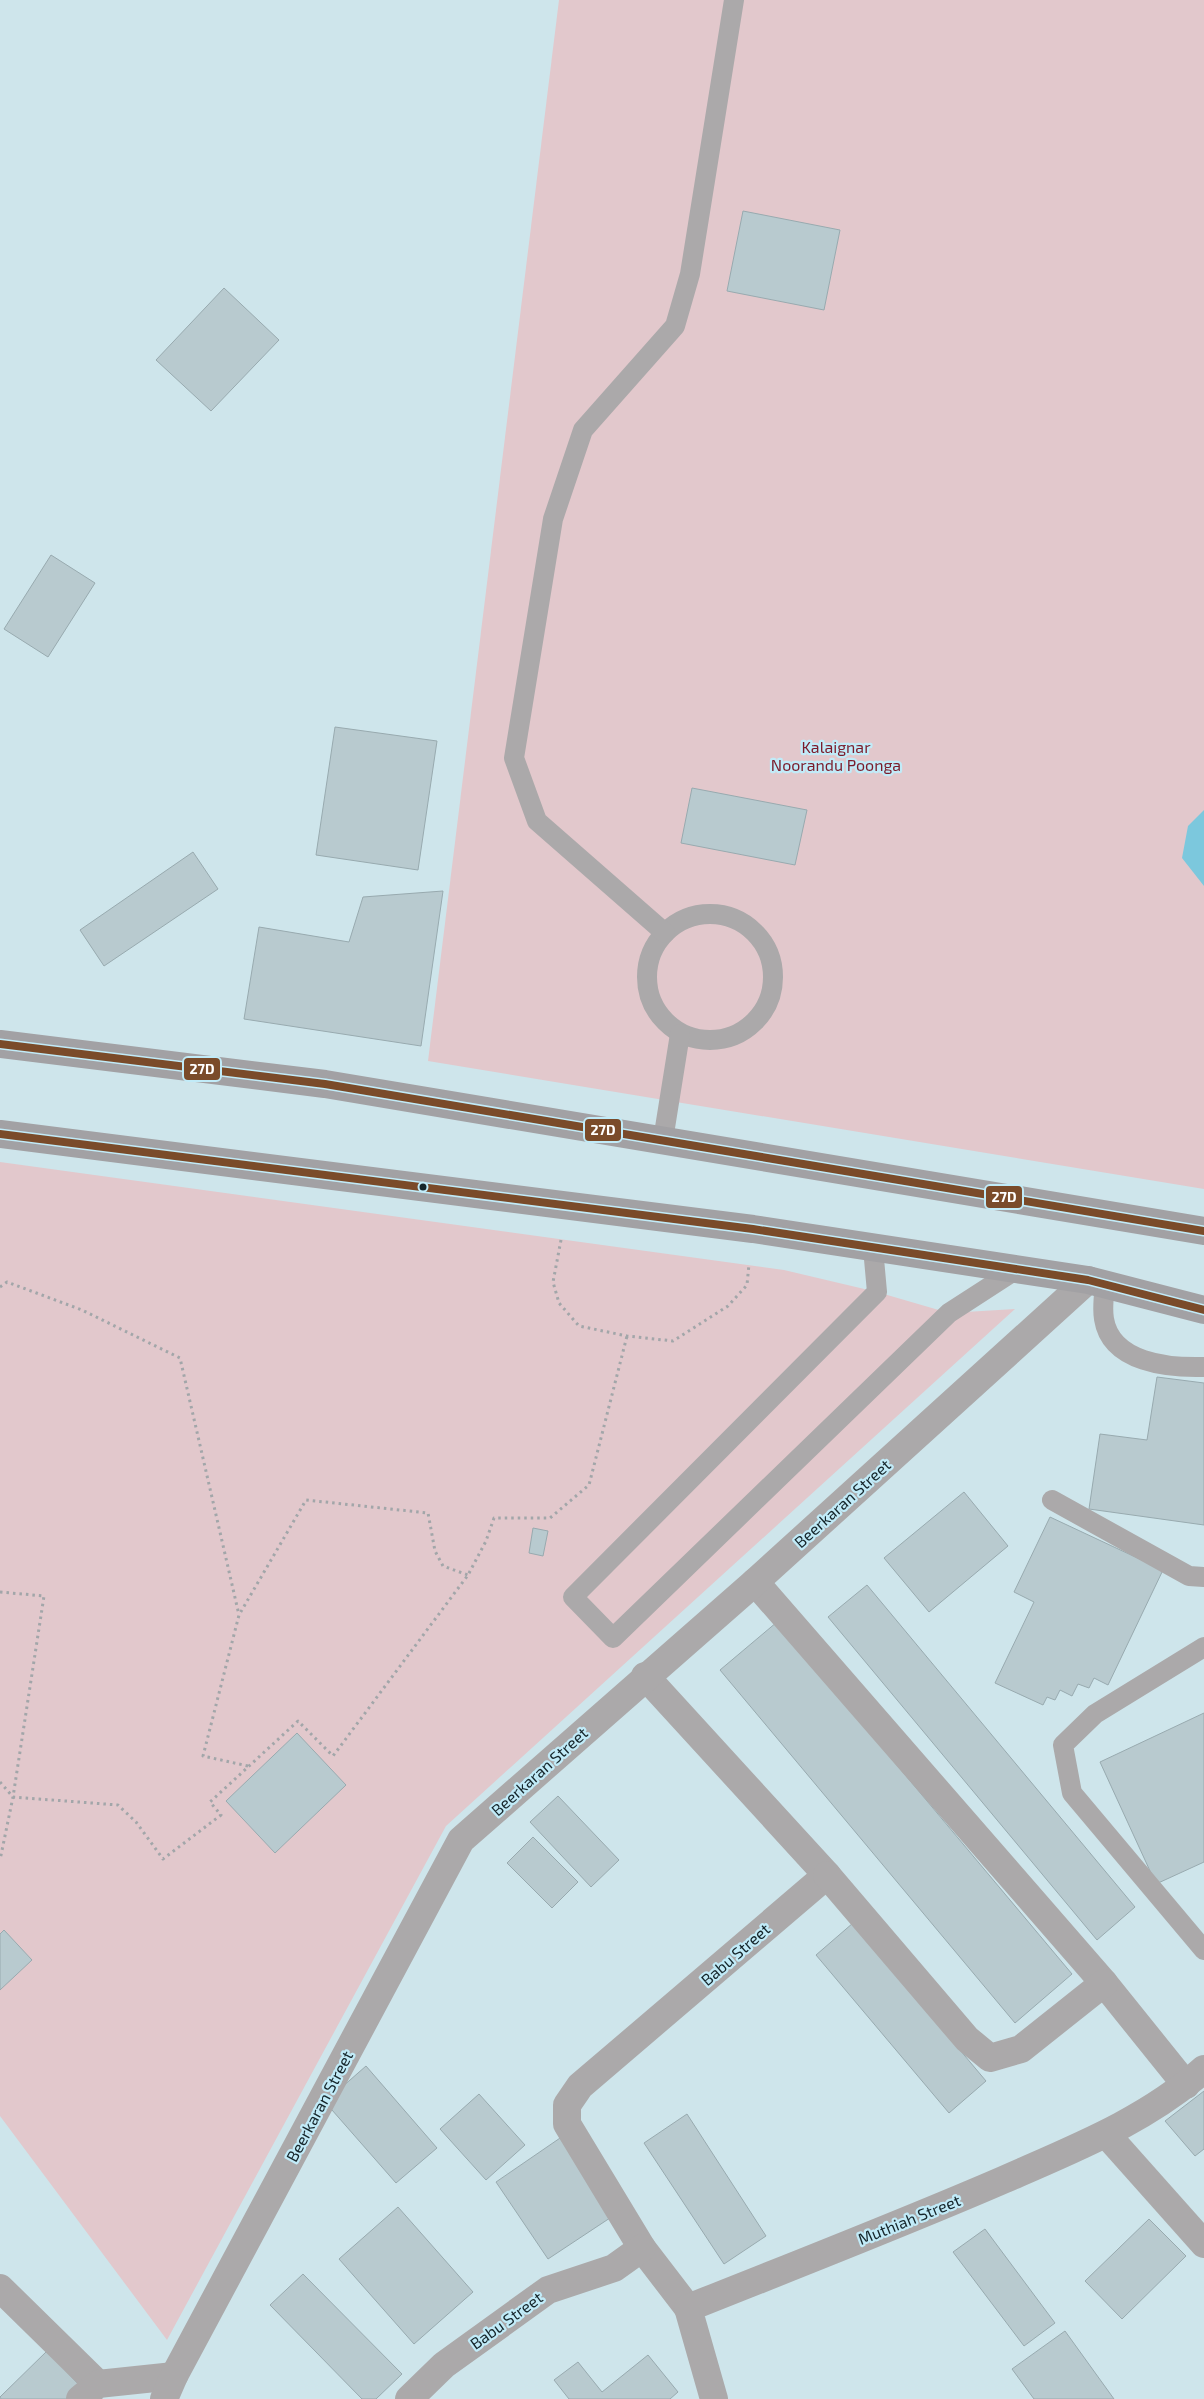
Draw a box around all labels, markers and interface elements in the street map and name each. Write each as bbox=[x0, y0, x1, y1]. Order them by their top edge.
park label: Kalaignar Noorandu Poonga bbox=[771, 737, 901, 774]
line badge: 27D bbox=[183, 1057, 221, 1081]
text: 27D bbox=[189, 1060, 215, 1077]
line badge: 27D bbox=[584, 1118, 622, 1142]
text: 27D bbox=[590, 1121, 616, 1138]
unlabelled marker bbox=[418, 1182, 428, 1192]
line badge: 27D bbox=[985, 1185, 1023, 1209]
text: 27D bbox=[991, 1188, 1017, 1205]
street label: Beerkaran Street bbox=[790, 1455, 894, 1551]
street label: Beerkaran Street bbox=[487, 1723, 591, 1819]
street label: Babu Street bbox=[697, 1919, 773, 1989]
street label: Beerkaran Street bbox=[282, 2047, 356, 2165]
street label: Muthiah Street bbox=[855, 2190, 963, 2248]
street label: Babu Street bbox=[466, 2287, 546, 2353]

